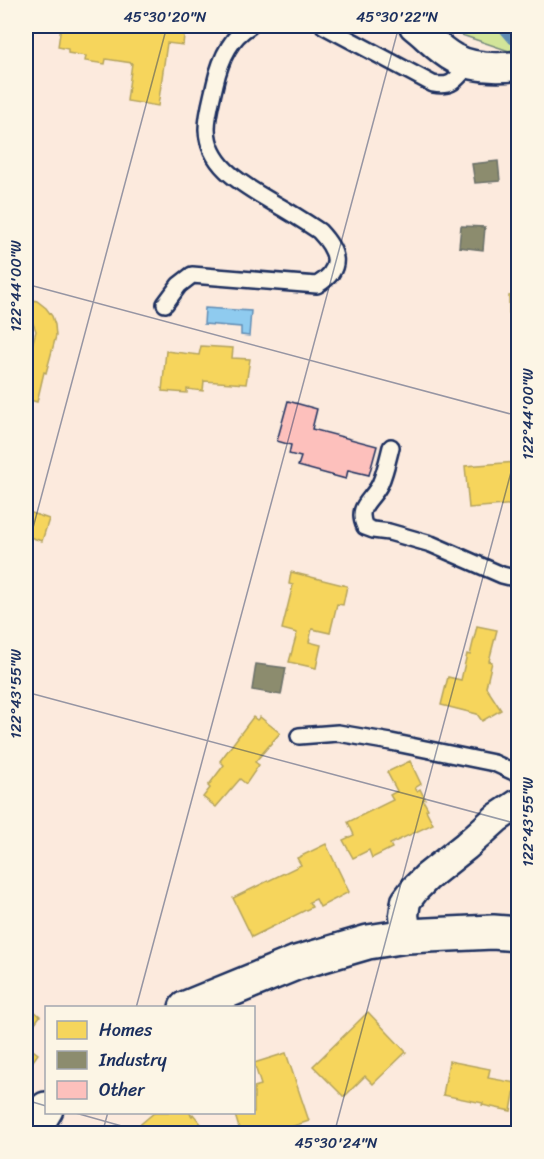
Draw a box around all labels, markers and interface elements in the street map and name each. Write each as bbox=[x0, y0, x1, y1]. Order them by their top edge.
text: 45°30'20"N bbox=[123, 4, 207, 30]
text: 45°30'22"N bbox=[356, 4, 439, 30]
text: 122°44'00"W bbox=[3, 240, 29, 332]
text: 122°44'00"W bbox=[515, 368, 541, 460]
text: 122°43'55"W bbox=[3, 649, 29, 739]
text: 122°43'55"W bbox=[515, 777, 541, 867]
legend bbox=[45, 1006, 255, 1114]
text: Homes bbox=[99, 1014, 153, 1046]
text: Industry bbox=[98, 1044, 168, 1076]
text: Other bbox=[99, 1074, 146, 1106]
text: 45°30'24"N bbox=[295, 1130, 378, 1156]

